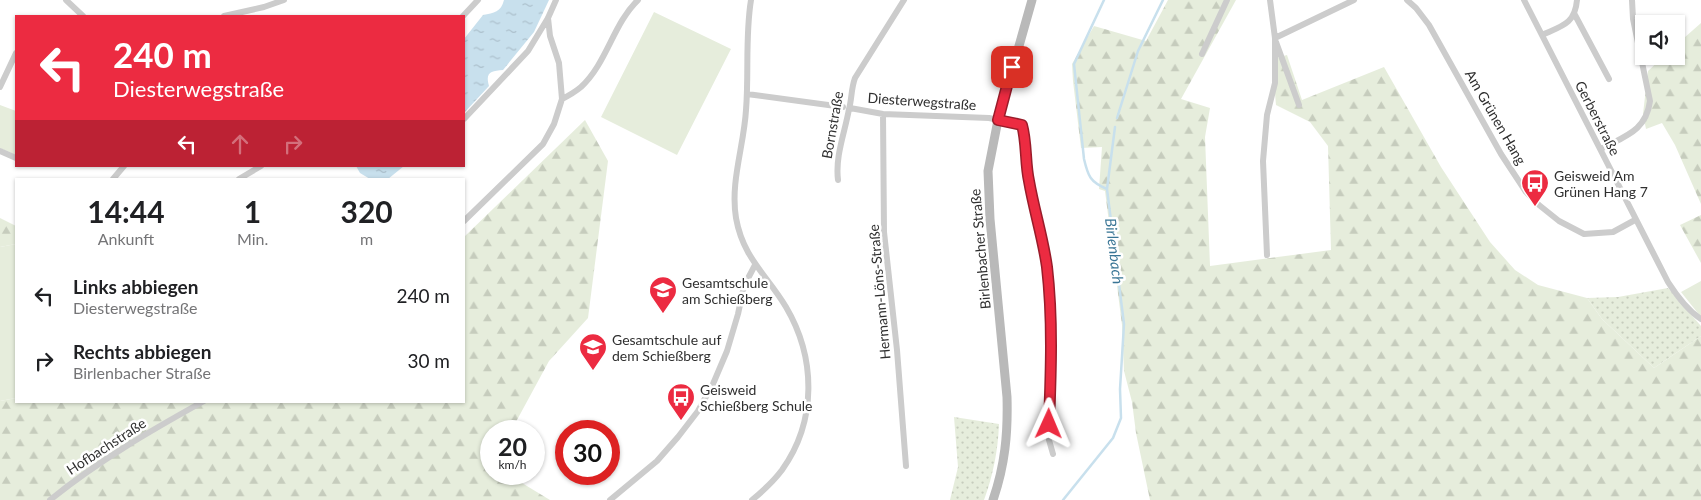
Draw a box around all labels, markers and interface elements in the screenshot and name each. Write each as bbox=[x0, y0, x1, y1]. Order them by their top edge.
map controls bbox=[1635, 15, 1685, 65]
button: sound bbox=[1635, 15, 1685, 65]
text: 240 m bbox=[113, 33, 212, 75]
icon: left bbox=[30, 35, 95, 100]
pin bbox=[991, 46, 1033, 88]
icon: arrive bbox=[998, 53, 1026, 81]
street label: Am Grünen Hang bbox=[1462, 67, 1530, 167]
text: Diesterwegstraße bbox=[113, 75, 284, 102]
street label: Gerberstraße bbox=[1572, 78, 1624, 158]
street label: Diesterwegstraße bbox=[867, 89, 977, 113]
street label: Bornstraße bbox=[818, 90, 846, 160]
icon: left bbox=[173, 130, 201, 158]
icon: ahead bbox=[226, 130, 254, 158]
icon: right bbox=[279, 130, 307, 158]
place label: Geisweid Am Grünen Hang 7 bbox=[1554, 167, 1648, 200]
bus stop icon: Geisweid Am Grünen Hang 7 bbox=[1520, 168, 1550, 207]
street label: Birlenbacher Straße bbox=[966, 188, 994, 310]
text: 14:44 bbox=[87, 193, 165, 229]
text: 1 bbox=[244, 193, 261, 229]
text: 320 bbox=[341, 193, 393, 229]
water label: Birlenbach bbox=[1102, 217, 1128, 285]
street label: Hermann-Löns-Straße bbox=[865, 224, 893, 360]
text: Ankunft bbox=[98, 229, 154, 248]
text: Min. bbox=[237, 229, 268, 248]
text: m bbox=[360, 229, 373, 248]
place label: Gesamtschule am Schießberg bbox=[682, 274, 772, 307]
text: Links abbiegen bbox=[73, 275, 198, 298]
school or university icon: Gesamtschule am Schießberg bbox=[648, 275, 678, 314]
icon: left bbox=[30, 282, 58, 310]
text: 240 m bbox=[396, 284, 450, 307]
text: Diesterwegstraße bbox=[73, 298, 197, 317]
place label: Gesamtschule auf dem Schießberg bbox=[612, 331, 721, 364]
school or university icon: Gesamtschule auf dem Schießberg bbox=[578, 332, 608, 371]
text: Rechts abbiegen bbox=[73, 340, 211, 363]
icon: right bbox=[30, 347, 58, 375]
text: 30 m bbox=[407, 349, 450, 372]
text: Birlenbacher Straße bbox=[73, 363, 211, 382]
place label: Geisweid Schießberg Schule bbox=[700, 381, 813, 414]
bus stop icon: Geisweid Schießberg Schule bbox=[666, 382, 696, 421]
position arrow bbox=[1022, 397, 1074, 449]
street label: Hofbachstraße bbox=[63, 414, 149, 478]
speed limit sign: 30 bbox=[555, 420, 620, 485]
text: 20 bbox=[498, 431, 527, 461]
text: km/h bbox=[498, 457, 527, 472]

